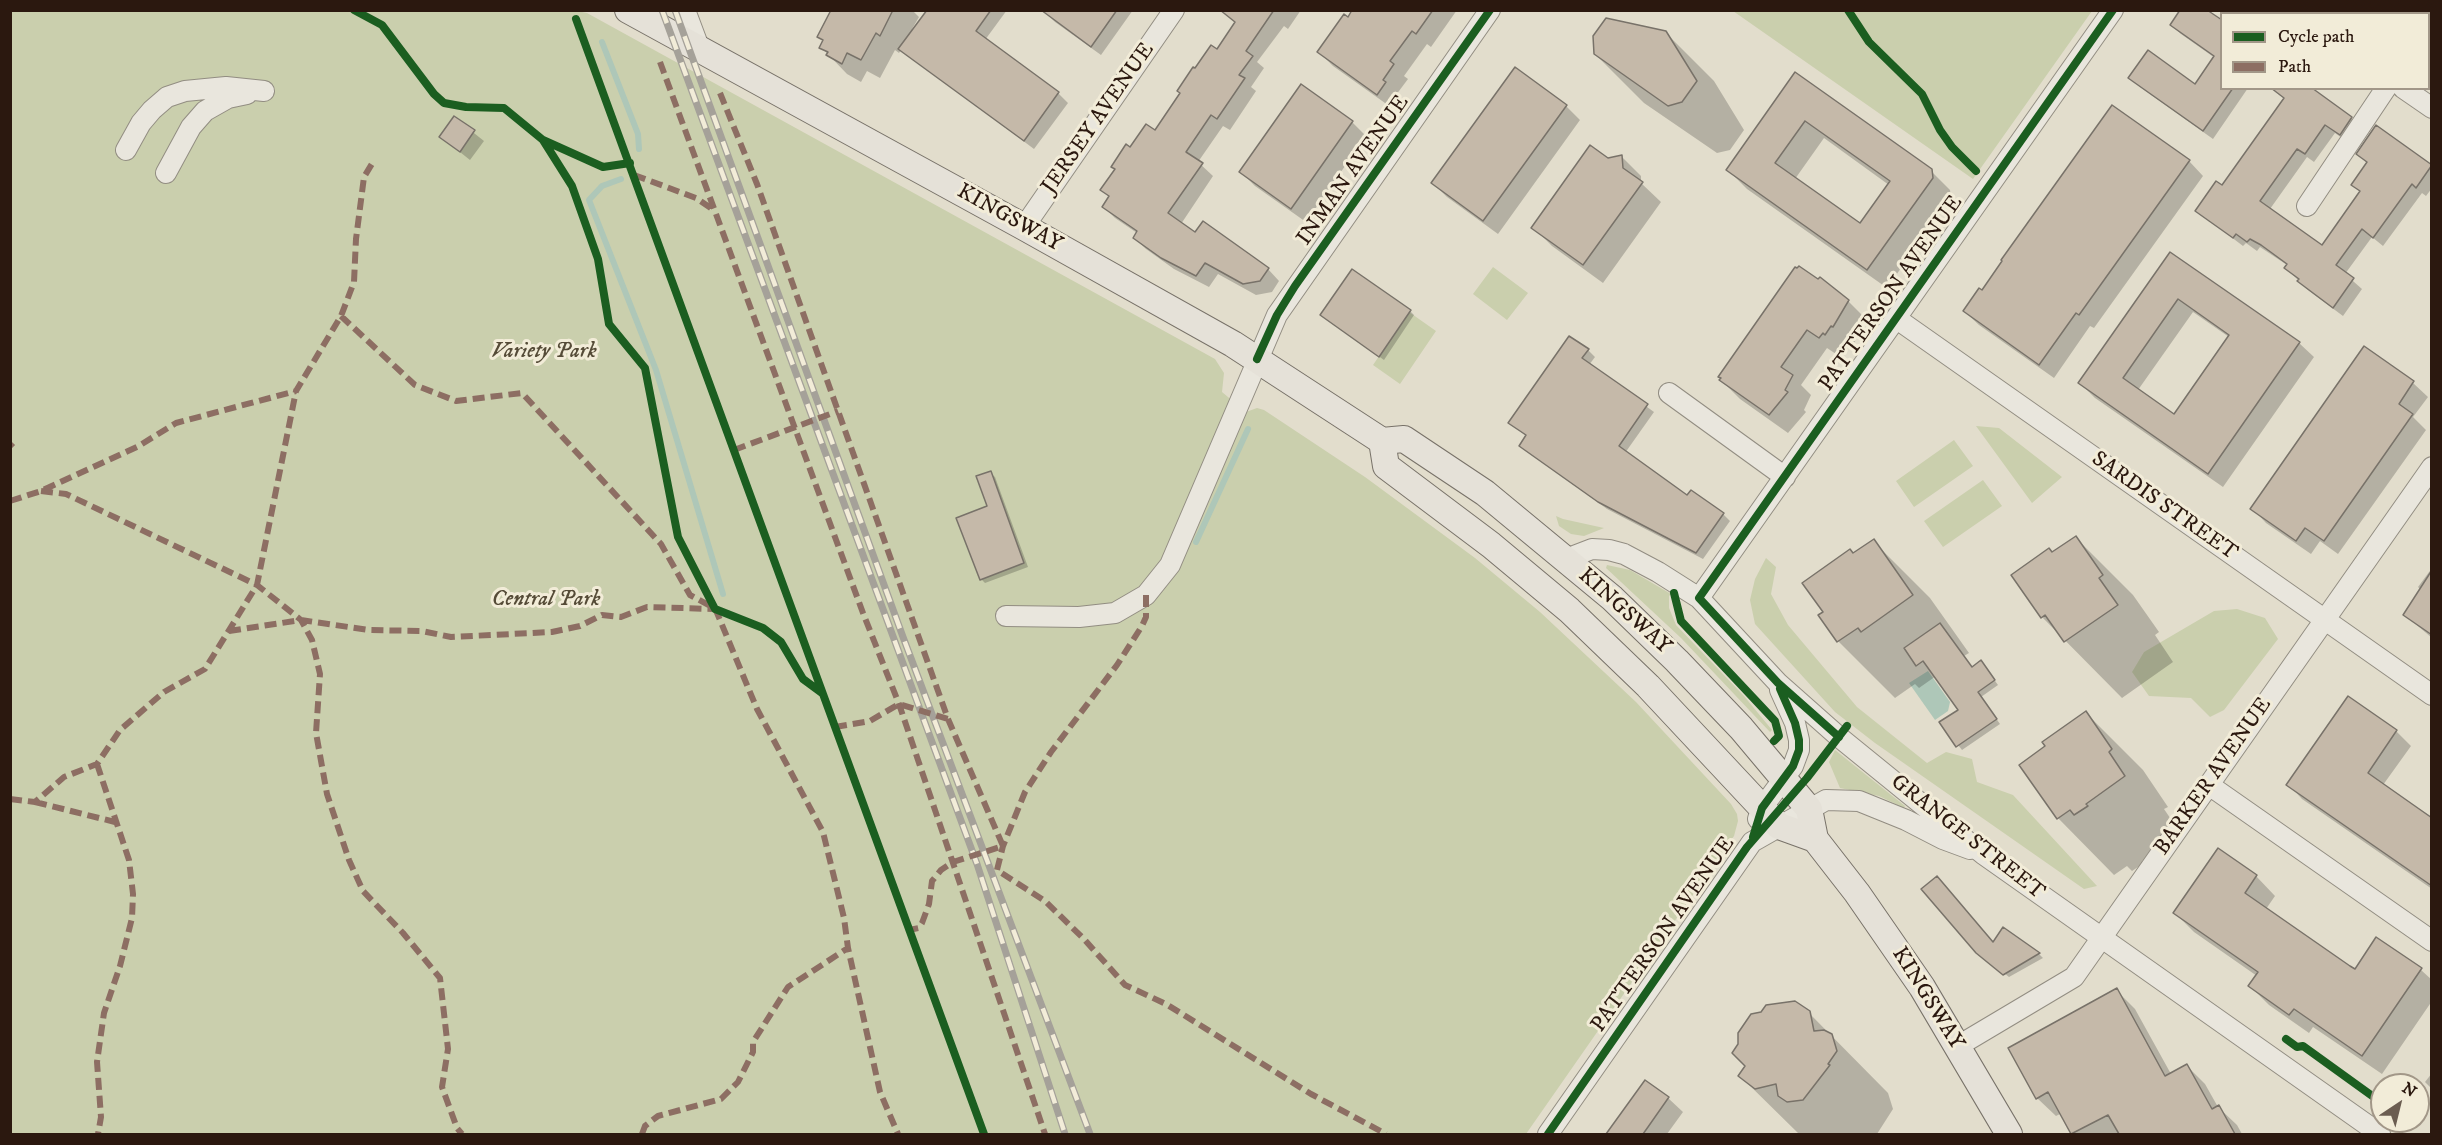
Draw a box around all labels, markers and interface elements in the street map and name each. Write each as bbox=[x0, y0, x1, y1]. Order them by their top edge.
legend bbox=[2220, 12, 2430, 90]
text: Cycle path bbox=[2278, 26, 2355, 48]
street label: JERSEY AVENUE bbox=[1037, 38, 1161, 200]
text: Path bbox=[2278, 56, 2311, 78]
street label: INMAN AVENUE bbox=[1292, 91, 1416, 251]
street label: KINGSWAY bbox=[952, 179, 1066, 259]
street label: PATTERSON AVENUE bbox=[1814, 191, 1970, 397]
park label: Variety Park bbox=[491, 339, 597, 365]
street label: SARDIS STREET bbox=[2086, 447, 2242, 567]
street label: KINGSWAY bbox=[1572, 563, 1676, 661]
park label: Central Park bbox=[492, 587, 600, 613]
street label: BARKER AVENUE bbox=[2150, 693, 2278, 861]
street label: GRANGE STREET bbox=[1885, 770, 2049, 906]
street label: PATTERSON AVENUE bbox=[1586, 832, 1742, 1038]
street label: KINGSWAY bbox=[1885, 943, 1969, 1055]
north arrow bbox=[2370, 1073, 2430, 1133]
text: N bbox=[2398, 1078, 2420, 1102]

